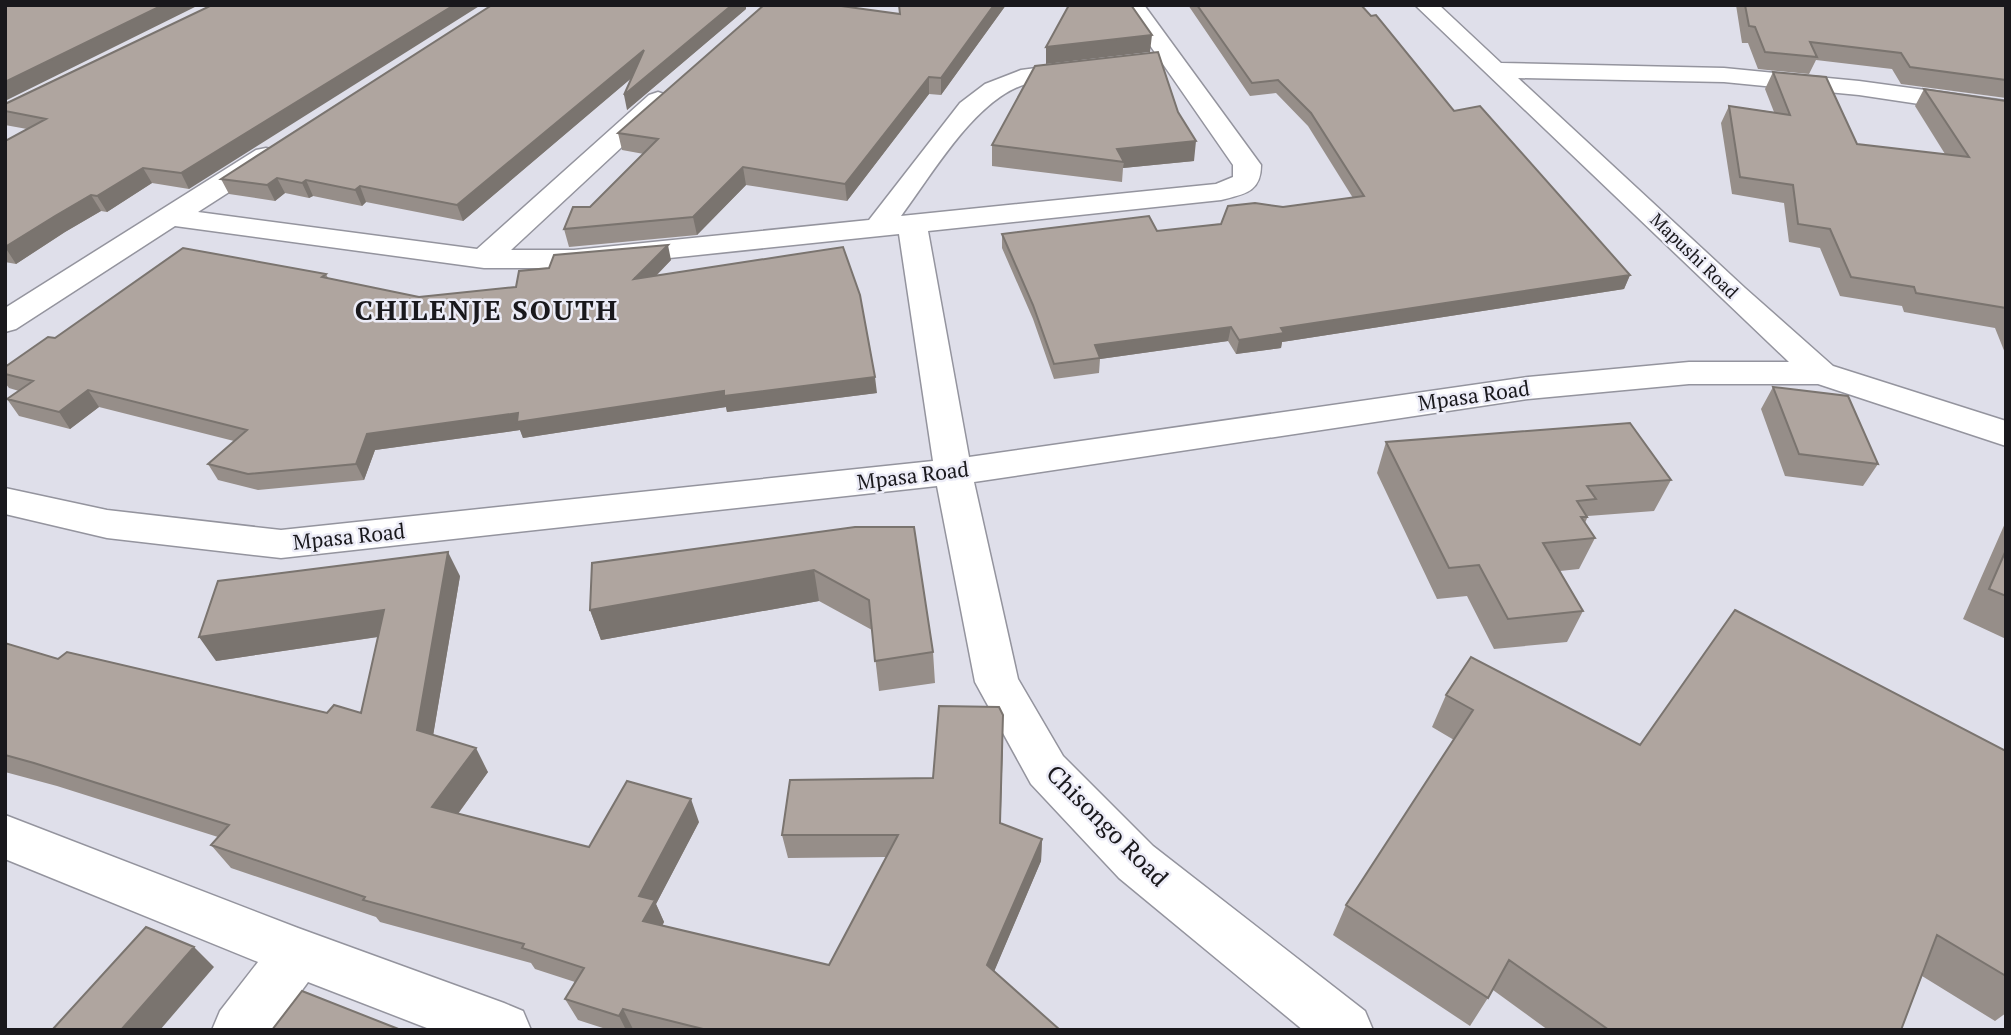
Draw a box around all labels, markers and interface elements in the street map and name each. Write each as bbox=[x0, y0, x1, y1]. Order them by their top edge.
street label: Mapushi Road bbox=[1646, 207, 1744, 303]
district label: CHILENJE SOUTH bbox=[355, 291, 619, 328]
street label: Mpasa Road bbox=[1416, 373, 1532, 417]
street label: Mpasa Road bbox=[855, 454, 971, 496]
street label: Mpasa Road bbox=[292, 516, 407, 556]
street label: Chisongo Road bbox=[1040, 757, 1176, 893]

